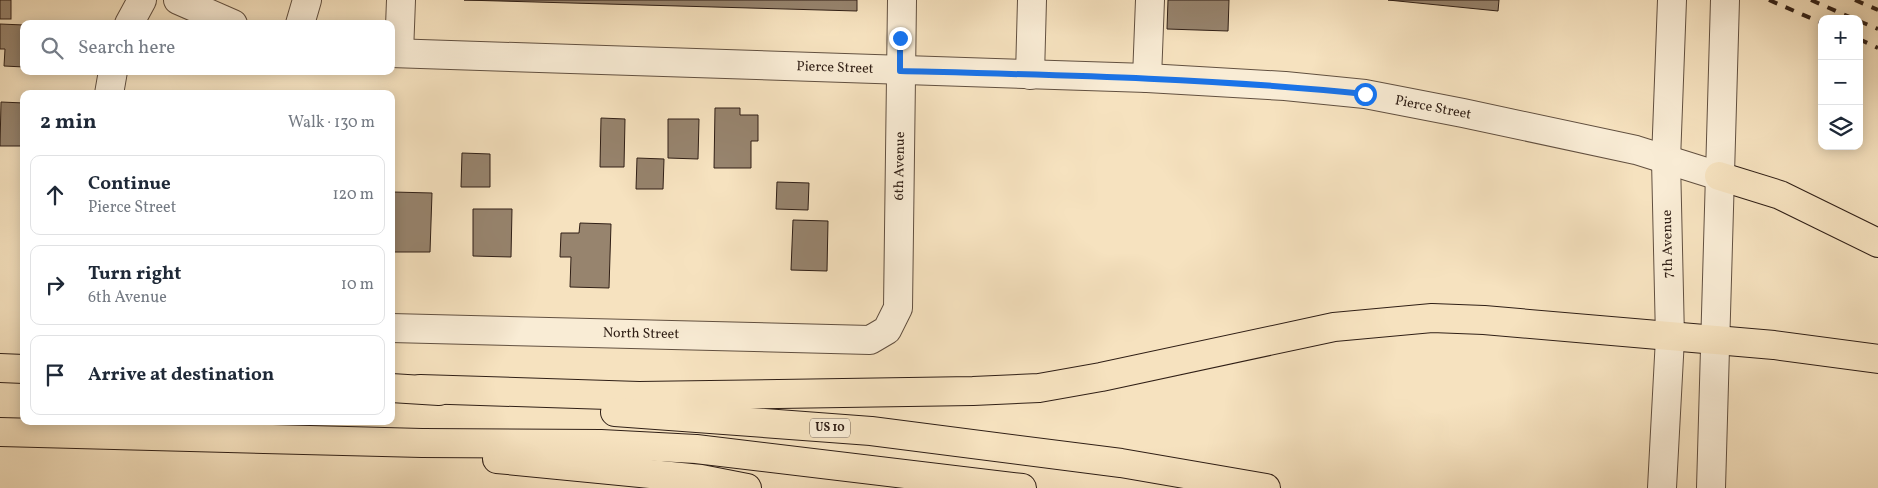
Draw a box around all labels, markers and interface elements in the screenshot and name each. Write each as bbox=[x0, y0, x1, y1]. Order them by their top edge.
map controls bbox=[1818, 15, 1863, 150]
button: + bbox=[1818, 15, 1863, 60]
search box bbox=[20, 20, 395, 75]
route end bbox=[889, 27, 912, 50]
icon: search bbox=[38, 34, 66, 62]
text: Search here bbox=[78, 35, 175, 61]
street label: Pierce Street bbox=[796, 57, 874, 79]
button: − bbox=[1818, 60, 1863, 105]
route start bbox=[1354, 83, 1377, 106]
street label: Pierce Street bbox=[1393, 91, 1473, 125]
button: layers bbox=[1818, 105, 1863, 150]
text: 2 min bbox=[40, 108, 97, 137]
text: Walk · 130 m bbox=[288, 112, 375, 134]
street label: 6th Avenue bbox=[890, 131, 910, 201]
text: Continue bbox=[88, 171, 171, 197]
icon: ahead bbox=[41, 181, 69, 209]
text: 120 m bbox=[332, 184, 374, 206]
text: Pierce Street bbox=[88, 197, 176, 219]
street label: 7th Avenue bbox=[1658, 209, 1678, 278]
text: Turn right bbox=[88, 261, 181, 287]
icon: right bbox=[41, 271, 69, 299]
text: 10 m bbox=[341, 274, 374, 296]
text: 6th Avenue bbox=[88, 287, 167, 309]
street label: North Street bbox=[603, 324, 679, 344]
icon: arrive bbox=[41, 361, 69, 389]
text: Arrive at destination bbox=[88, 362, 274, 388]
road number: US 10 bbox=[810, 418, 850, 438]

